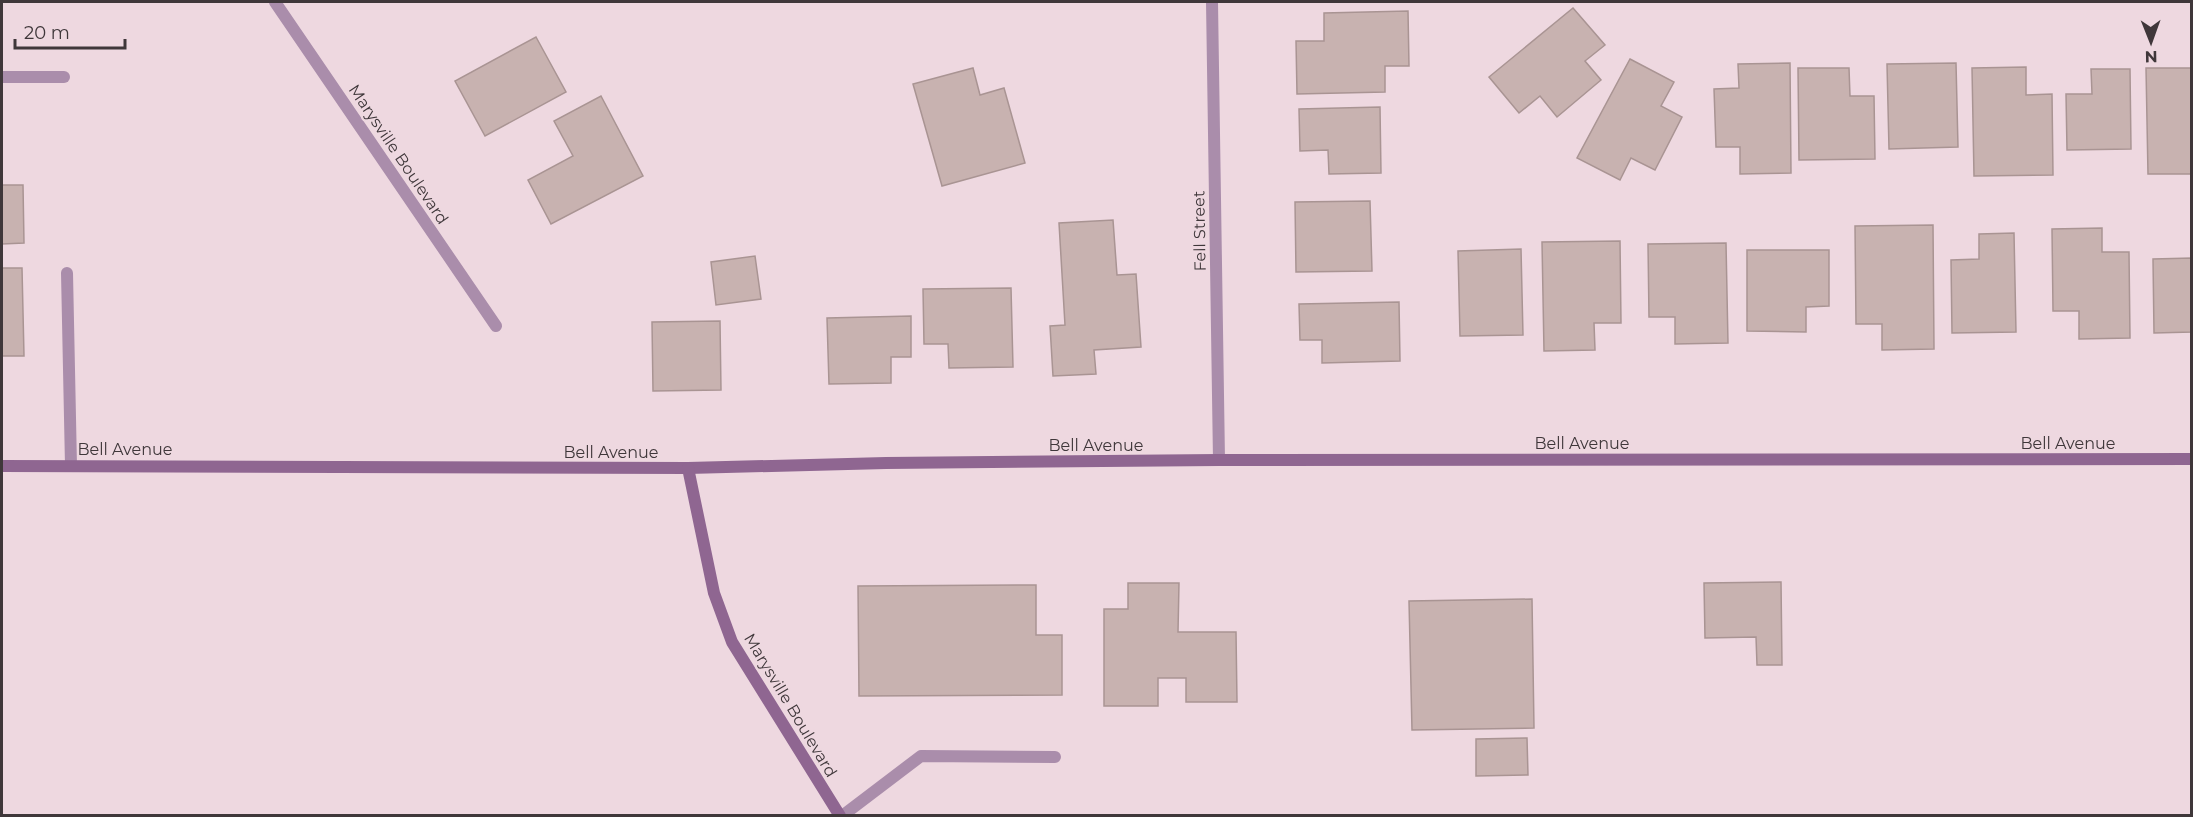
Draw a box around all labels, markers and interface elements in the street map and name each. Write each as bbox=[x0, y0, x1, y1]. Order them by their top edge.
scale bar bbox=[15, 12, 124, 50]
north arrow bbox=[2121, 12, 2181, 72]
text: 20 m bbox=[24, 22, 70, 44]
text: N bbox=[2145, 47, 2158, 66]
street label: Marysville Boulevard bbox=[345, 81, 452, 228]
street label: Fell Street bbox=[1189, 190, 1210, 271]
street label: Bell Avenue bbox=[1535, 434, 1629, 453]
street label: Bell Avenue bbox=[2021, 434, 2115, 453]
street label: Bell Avenue bbox=[1049, 436, 1143, 455]
street label: Bell Avenue bbox=[78, 440, 172, 459]
street label: Bell Avenue bbox=[564, 443, 658, 462]
street label: Marysville Boulevard bbox=[740, 630, 841, 781]

